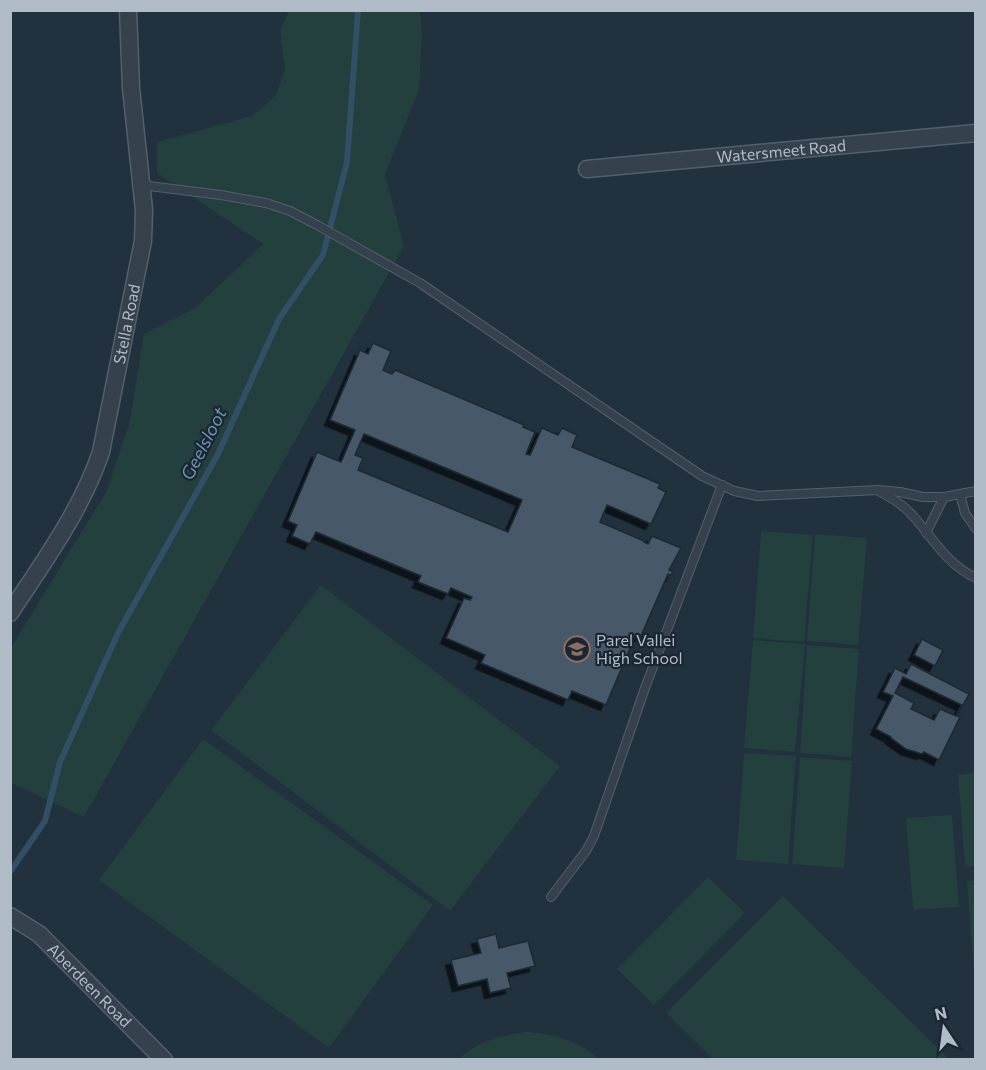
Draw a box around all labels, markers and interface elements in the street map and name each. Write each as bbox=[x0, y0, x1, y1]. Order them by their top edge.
street label: Watersmeet Road bbox=[716, 135, 847, 166]
street label: Stella Road bbox=[109, 282, 143, 366]
water label: Geelsloot bbox=[176, 403, 231, 483]
place label: Parel Vallei High School bbox=[596, 630, 683, 667]
school or university icon: Parel Vallei High School bbox=[562, 634, 592, 664]
street label: Aberdeen Road bbox=[44, 939, 136, 1031]
north arrow bbox=[914, 998, 974, 1058]
text: N bbox=[933, 1002, 948, 1024]

